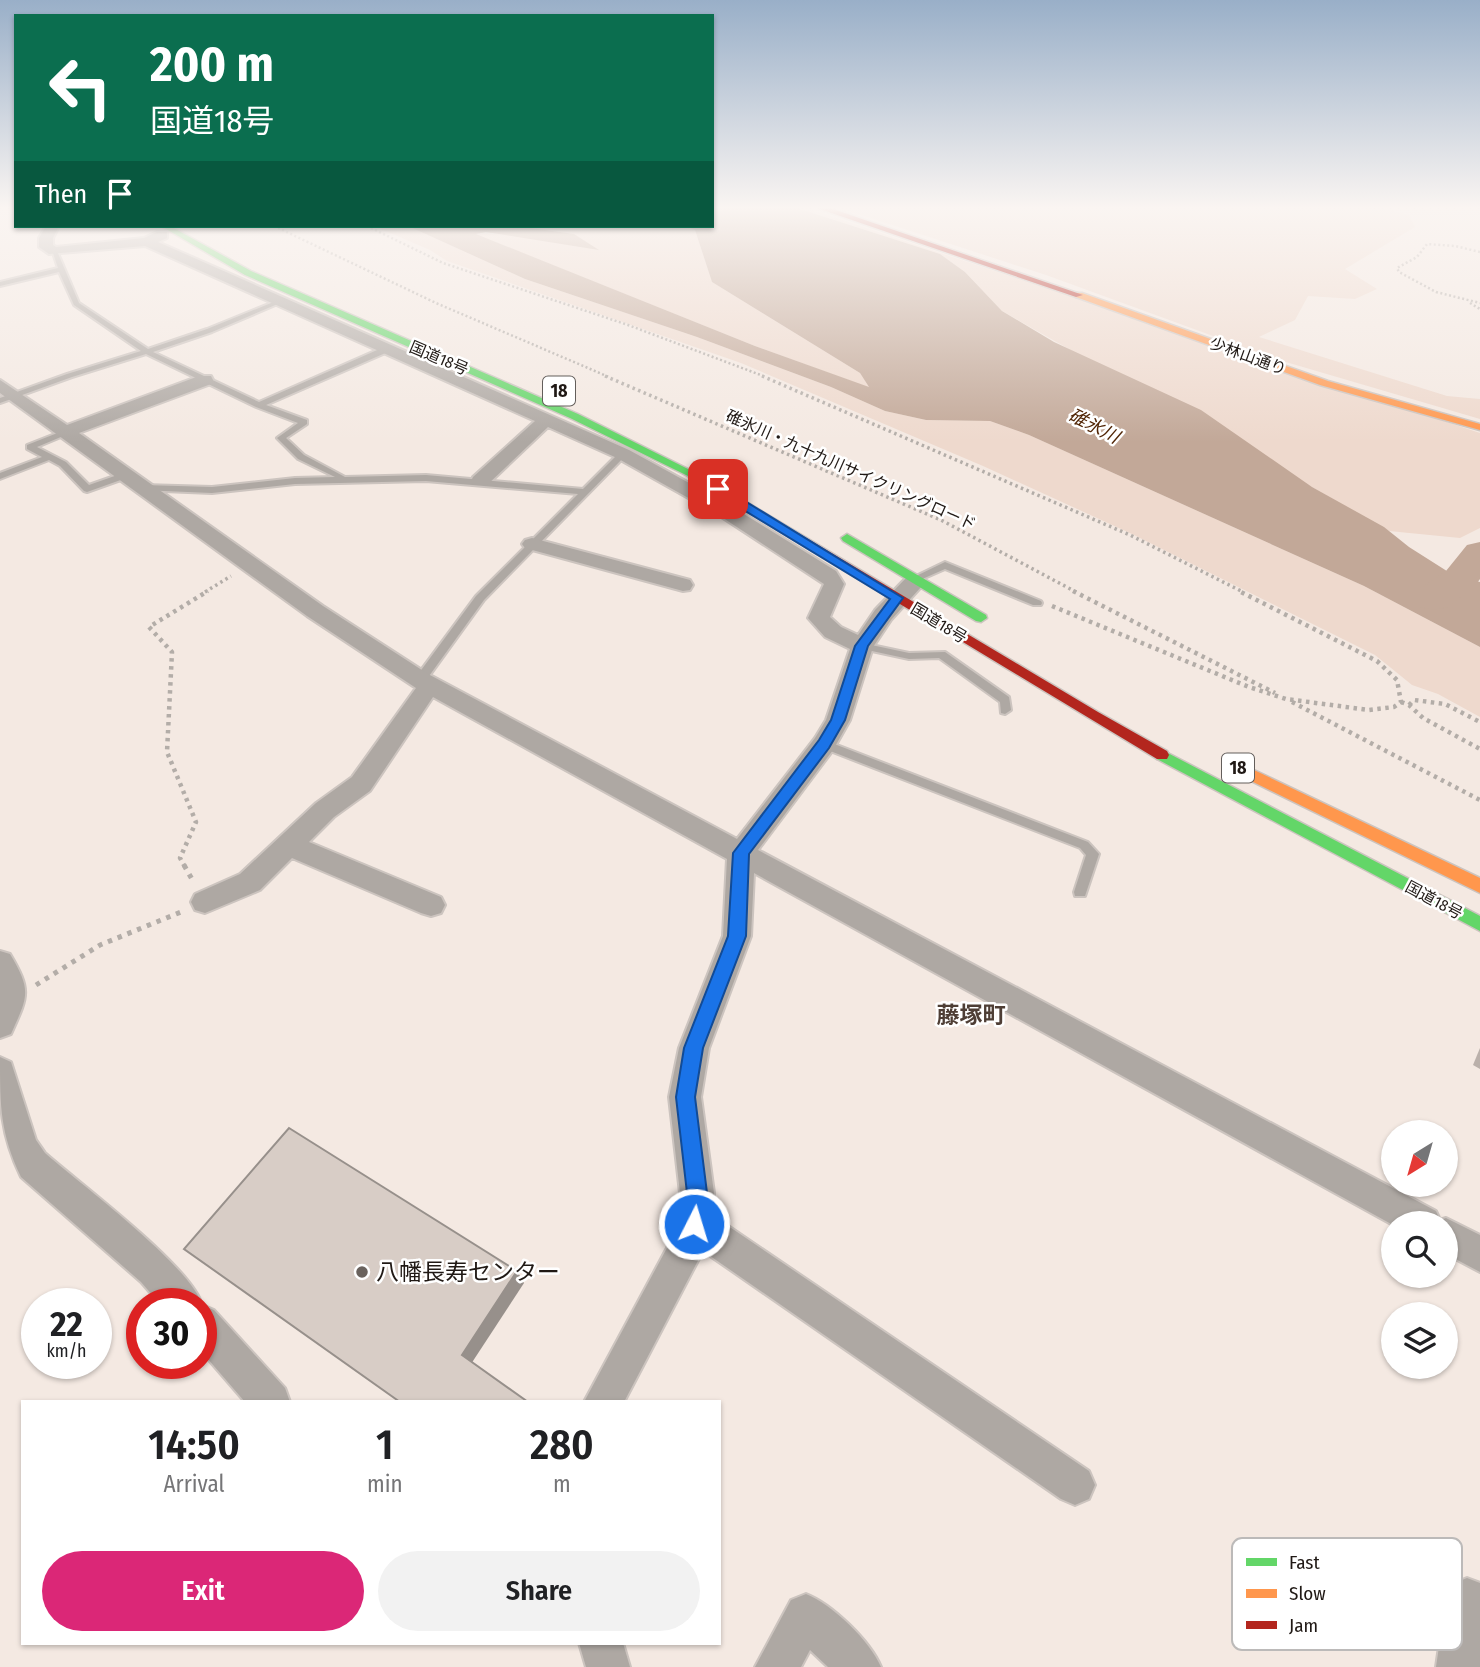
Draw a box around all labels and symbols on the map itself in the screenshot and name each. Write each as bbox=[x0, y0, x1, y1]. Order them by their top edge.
street label: 少林山通り bbox=[1207, 333, 1289, 379]
street label: 国道18号 bbox=[407, 337, 471, 379]
road number: 18 bbox=[543, 376, 575, 405]
water label: 碓氷川 bbox=[1065, 404, 1125, 449]
street label: 碓氷川・九十九川サイクリングロード bbox=[723, 406, 979, 534]
pin bbox=[688, 459, 748, 519]
street label: 国道18号 bbox=[907, 599, 971, 647]
road number: 18 bbox=[1222, 754, 1254, 782]
street label: 国道18号 bbox=[1402, 877, 1466, 923]
district label: 藤塚町 bbox=[937, 1001, 1006, 1029]
north arrow bbox=[1381, 1120, 1458, 1197]
position arrow bbox=[657, 1187, 731, 1261]
place label: 八幡長寿センター bbox=[376, 1258, 560, 1286]
marker: 八幡長寿センター bbox=[354, 1264, 370, 1280]
speed limit sign: 30 bbox=[126, 1288, 217, 1379]
legend bbox=[1232, 1538, 1462, 1650]
text: Fast bbox=[1289, 1551, 1320, 1574]
text: Slow bbox=[1289, 1582, 1326, 1605]
text: Jam bbox=[1289, 1614, 1318, 1637]

